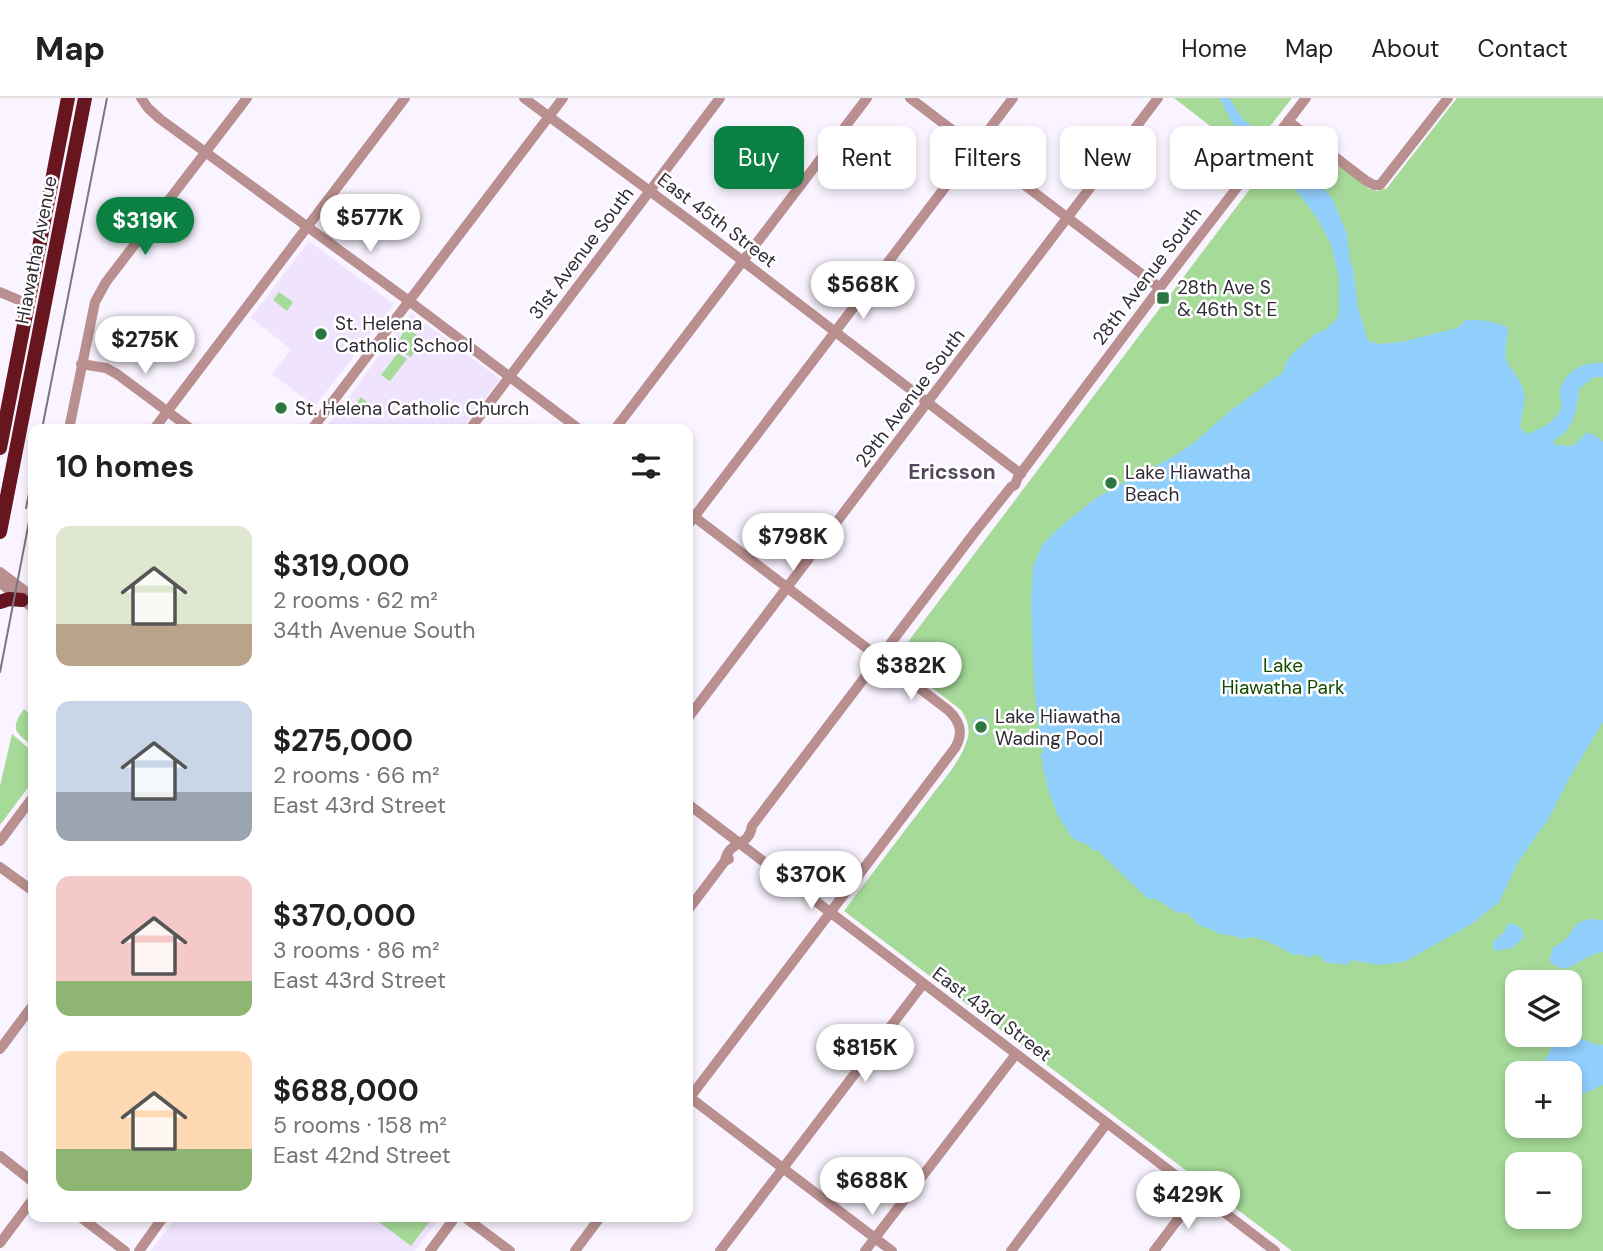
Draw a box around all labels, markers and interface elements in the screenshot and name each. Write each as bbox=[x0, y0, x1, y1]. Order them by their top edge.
text: Map bbox=[35, 27, 105, 70]
text: Home bbox=[1181, 33, 1247, 64]
text: Map bbox=[1285, 33, 1333, 64]
text: About bbox=[1371, 33, 1440, 64]
text: Contact bbox=[1478, 33, 1568, 64]
chip: Buy bbox=[714, 126, 804, 189]
chip: Rent bbox=[818, 126, 916, 189]
chip: Filters bbox=[930, 126, 1046, 189]
chip: New bbox=[1060, 126, 1156, 189]
chip: Apartment bbox=[1170, 126, 1338, 189]
street label: East 45th Street bbox=[652, 167, 782, 273]
street label: Hiawatha Avenue bbox=[9, 174, 63, 326]
street label: 31st Avenue South bbox=[523, 182, 639, 324]
pin: $577K bbox=[321, 194, 419, 254]
pin: $319K bbox=[96, 198, 194, 257]
text: $577K bbox=[336, 202, 404, 232]
street label: 28th Avenue South bbox=[1087, 202, 1207, 350]
text: $319K bbox=[112, 205, 178, 235]
pin: $568K bbox=[814, 262, 912, 321]
text: $568K bbox=[827, 269, 899, 299]
place label: 28th Ave S & 46th St E bbox=[1177, 275, 1277, 322]
marker: 28th Ave S & 46th St E bbox=[1155, 290, 1171, 306]
place label: St. Helena Catholic School bbox=[335, 311, 473, 358]
pin: $275K bbox=[96, 316, 194, 376]
text: $275K bbox=[111, 324, 179, 354]
street label: 29th Avenue South bbox=[850, 324, 970, 472]
marker: St. Helena Catholic School bbox=[313, 326, 329, 342]
place label: St. Helena Catholic Church bbox=[295, 396, 529, 421]
marker: St. Helena Catholic Church bbox=[273, 400, 289, 416]
text: 10 homes bbox=[56, 447, 194, 486]
icon: filters bbox=[627, 447, 665, 485]
district label: Ericsson bbox=[908, 458, 996, 486]
place label: Lake Hiawatha Beach bbox=[1125, 460, 1251, 507]
marker: Lake Hiawatha Beach bbox=[1103, 475, 1119, 491]
pin: $798K bbox=[744, 514, 842, 573]
text: $798K bbox=[758, 521, 828, 551]
text: $319,000 bbox=[273, 546, 410, 585]
icon: home bbox=[112, 554, 196, 638]
text: 2 rooms · 62 m² bbox=[273, 585, 438, 615]
text: 34th Avenue South bbox=[273, 615, 476, 645]
pin: $382K bbox=[862, 642, 960, 702]
text: $382K bbox=[876, 650, 946, 680]
park label: Lake Hiawatha Park bbox=[1221, 653, 1345, 700]
place label: Lake Hiawatha Wading Pool bbox=[995, 704, 1121, 751]
marker: Lake Hiawatha Wading Pool bbox=[973, 719, 989, 735]
text: $275,000 bbox=[273, 721, 413, 760]
icon: home bbox=[112, 729, 196, 813]
text: 2 rooms · 66 m² bbox=[273, 760, 440, 790]
text: East 43rd Street bbox=[273, 790, 446, 820]
pin: $370K bbox=[762, 852, 860, 911]
text: $370K bbox=[775, 859, 847, 889]
text: $370,000 bbox=[273, 896, 416, 935]
icon: home bbox=[112, 904, 196, 988]
text: 3 rooms · 86 m² bbox=[273, 935, 440, 965]
street label: East 43rd Street bbox=[927, 961, 1057, 1067]
text: East 43rd Street bbox=[273, 965, 446, 995]
map controls bbox=[1505, 970, 1582, 1229]
button: layers bbox=[1505, 970, 1582, 1047]
pin: $815K bbox=[816, 1024, 914, 1084]
text: $815K bbox=[832, 1032, 898, 1062]
button: + bbox=[1505, 1061, 1582, 1138]
text: $688,000 bbox=[273, 1071, 419, 1110]
icon: home bbox=[112, 1079, 196, 1163]
text: 5 rooms · 158 m² bbox=[273, 1110, 447, 1140]
text: East 42nd Street bbox=[273, 1140, 451, 1170]
button: − bbox=[1505, 1152, 1582, 1229]
pin: $688K bbox=[823, 1158, 921, 1217]
text: $688K bbox=[836, 1165, 908, 1195]
pin: $429K bbox=[1139, 1172, 1237, 1231]
text: $429K bbox=[1152, 1179, 1224, 1209]

